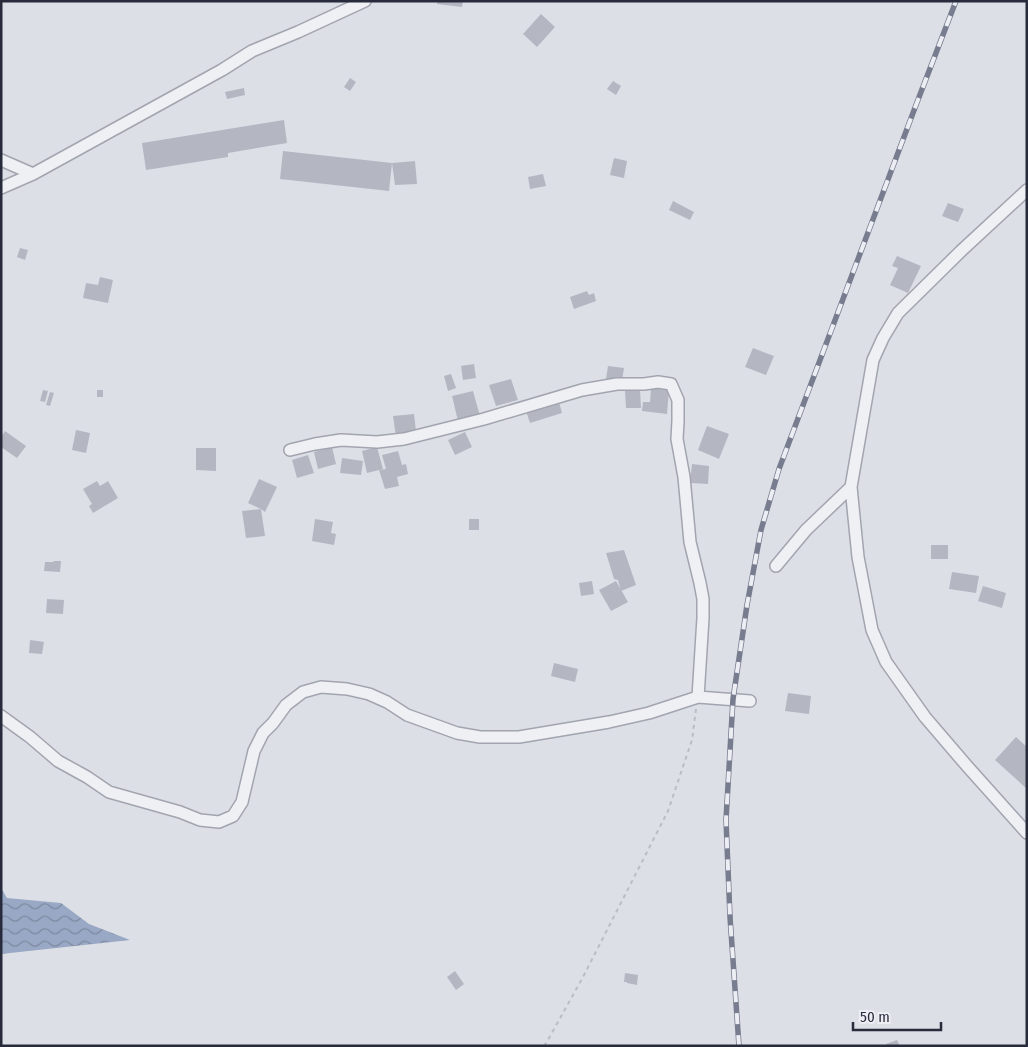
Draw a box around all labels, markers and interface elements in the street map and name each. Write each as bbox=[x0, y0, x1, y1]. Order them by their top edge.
scale bar bbox=[853, 1000, 940, 1032]
text: 50 m bbox=[860, 1008, 890, 1026]

